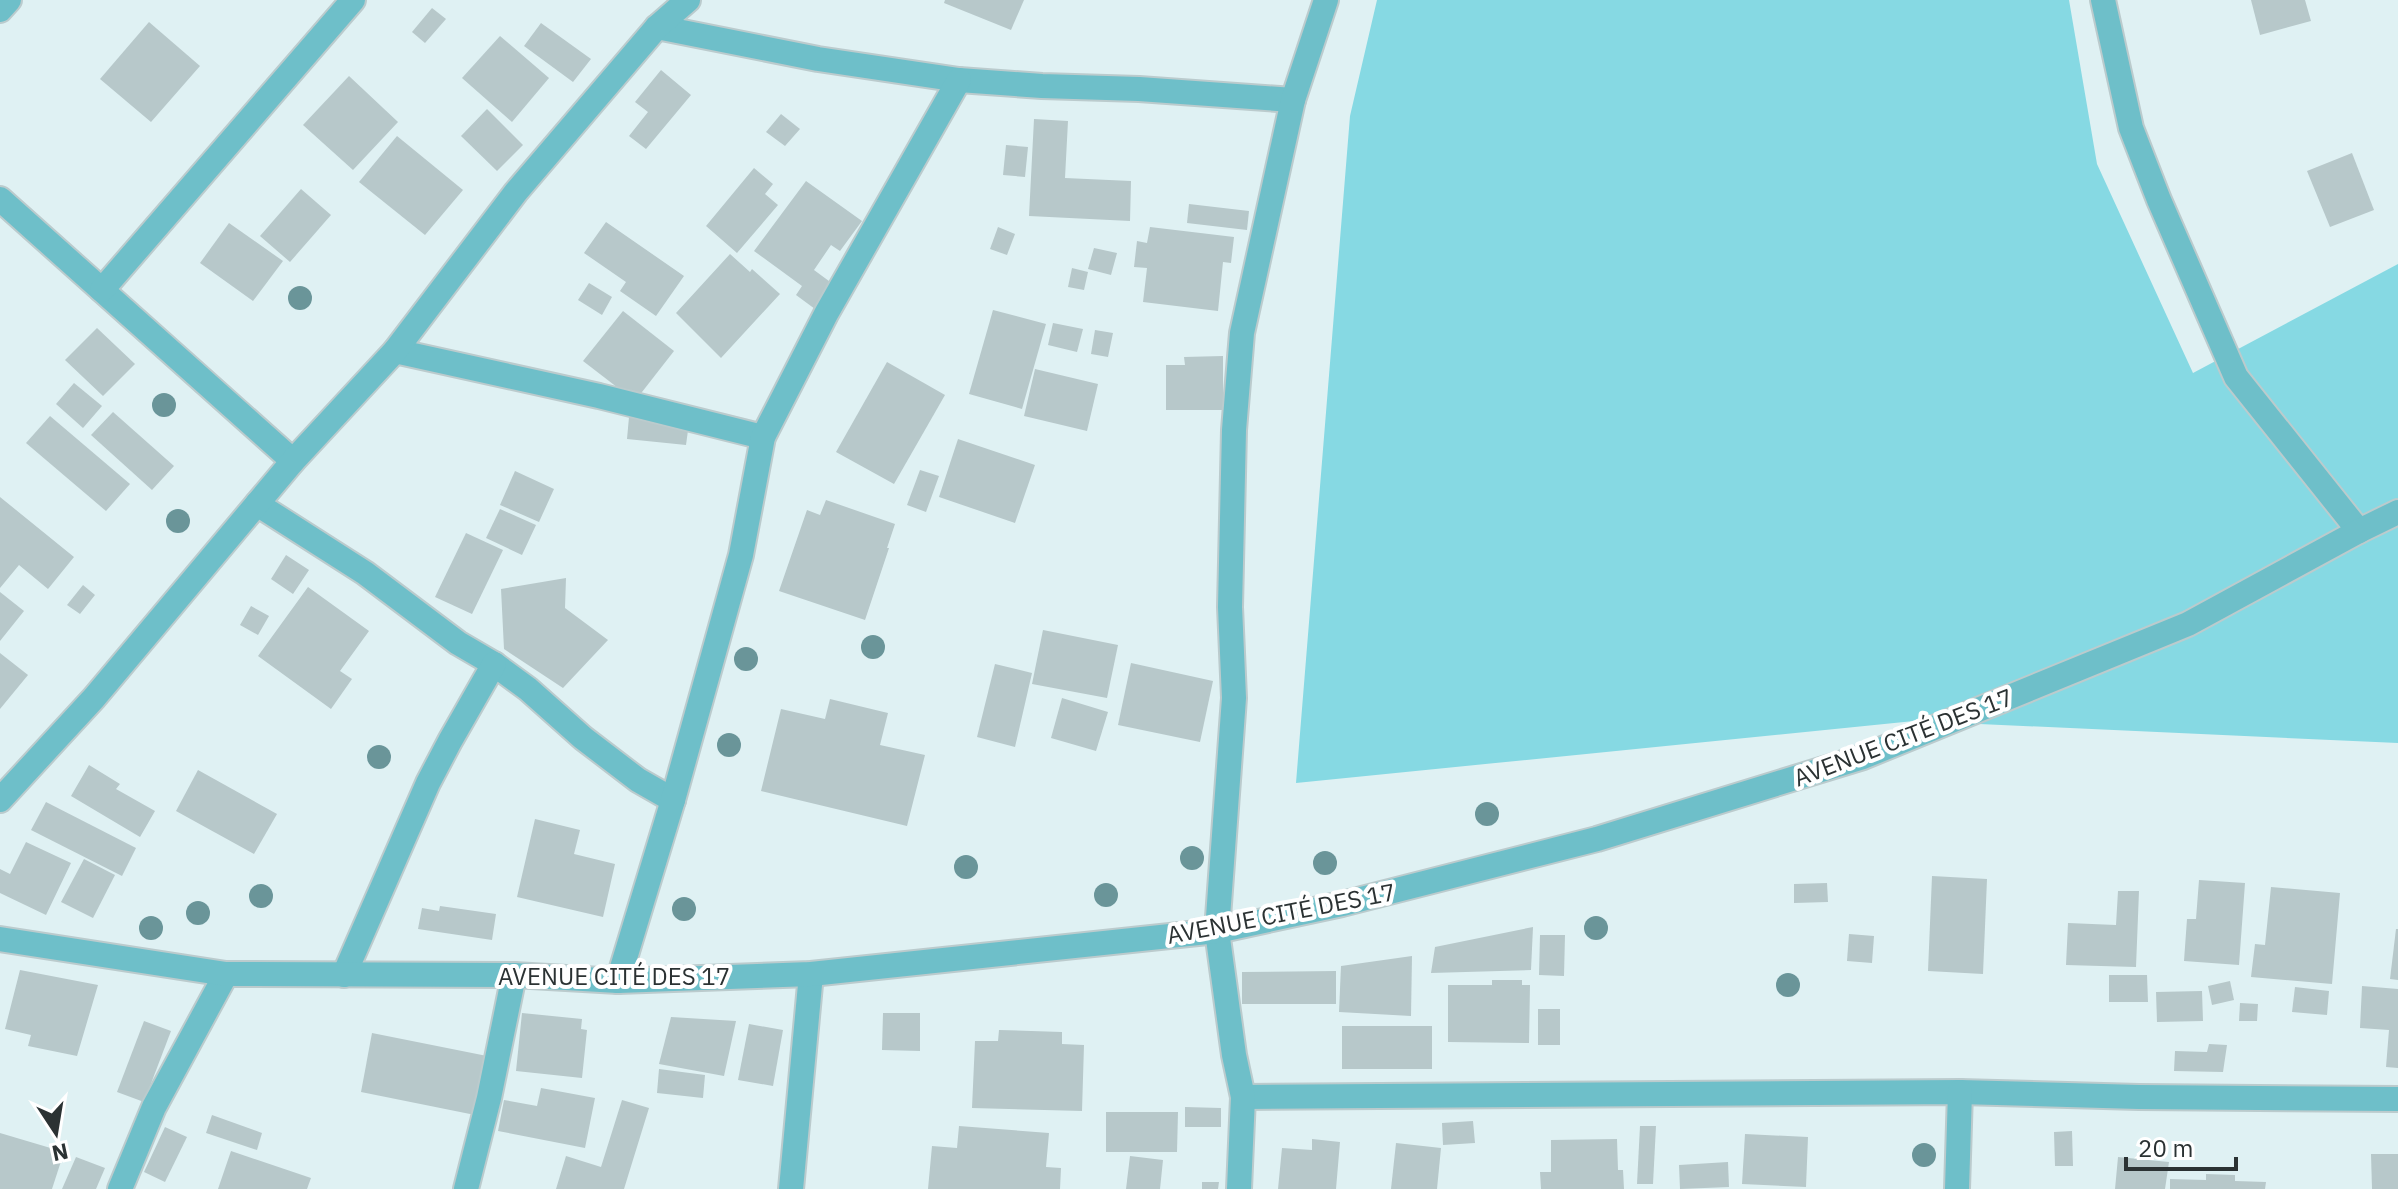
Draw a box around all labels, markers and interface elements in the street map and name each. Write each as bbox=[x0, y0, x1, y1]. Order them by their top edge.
street label: AVENUE CITÉ DES 17 bbox=[1789, 680, 2017, 794]
street label: AVENUE CITÉ DES 17 bbox=[1164, 875, 1398, 951]
street label: AVENUE CITÉ DES 17 bbox=[498, 960, 730, 992]
north arrow bbox=[16, 1093, 96, 1173]
scale bar bbox=[2126, 1121, 2236, 1171]
text: 20 m bbox=[2138, 1132, 2193, 1164]
text: N bbox=[49, 1137, 71, 1169]

